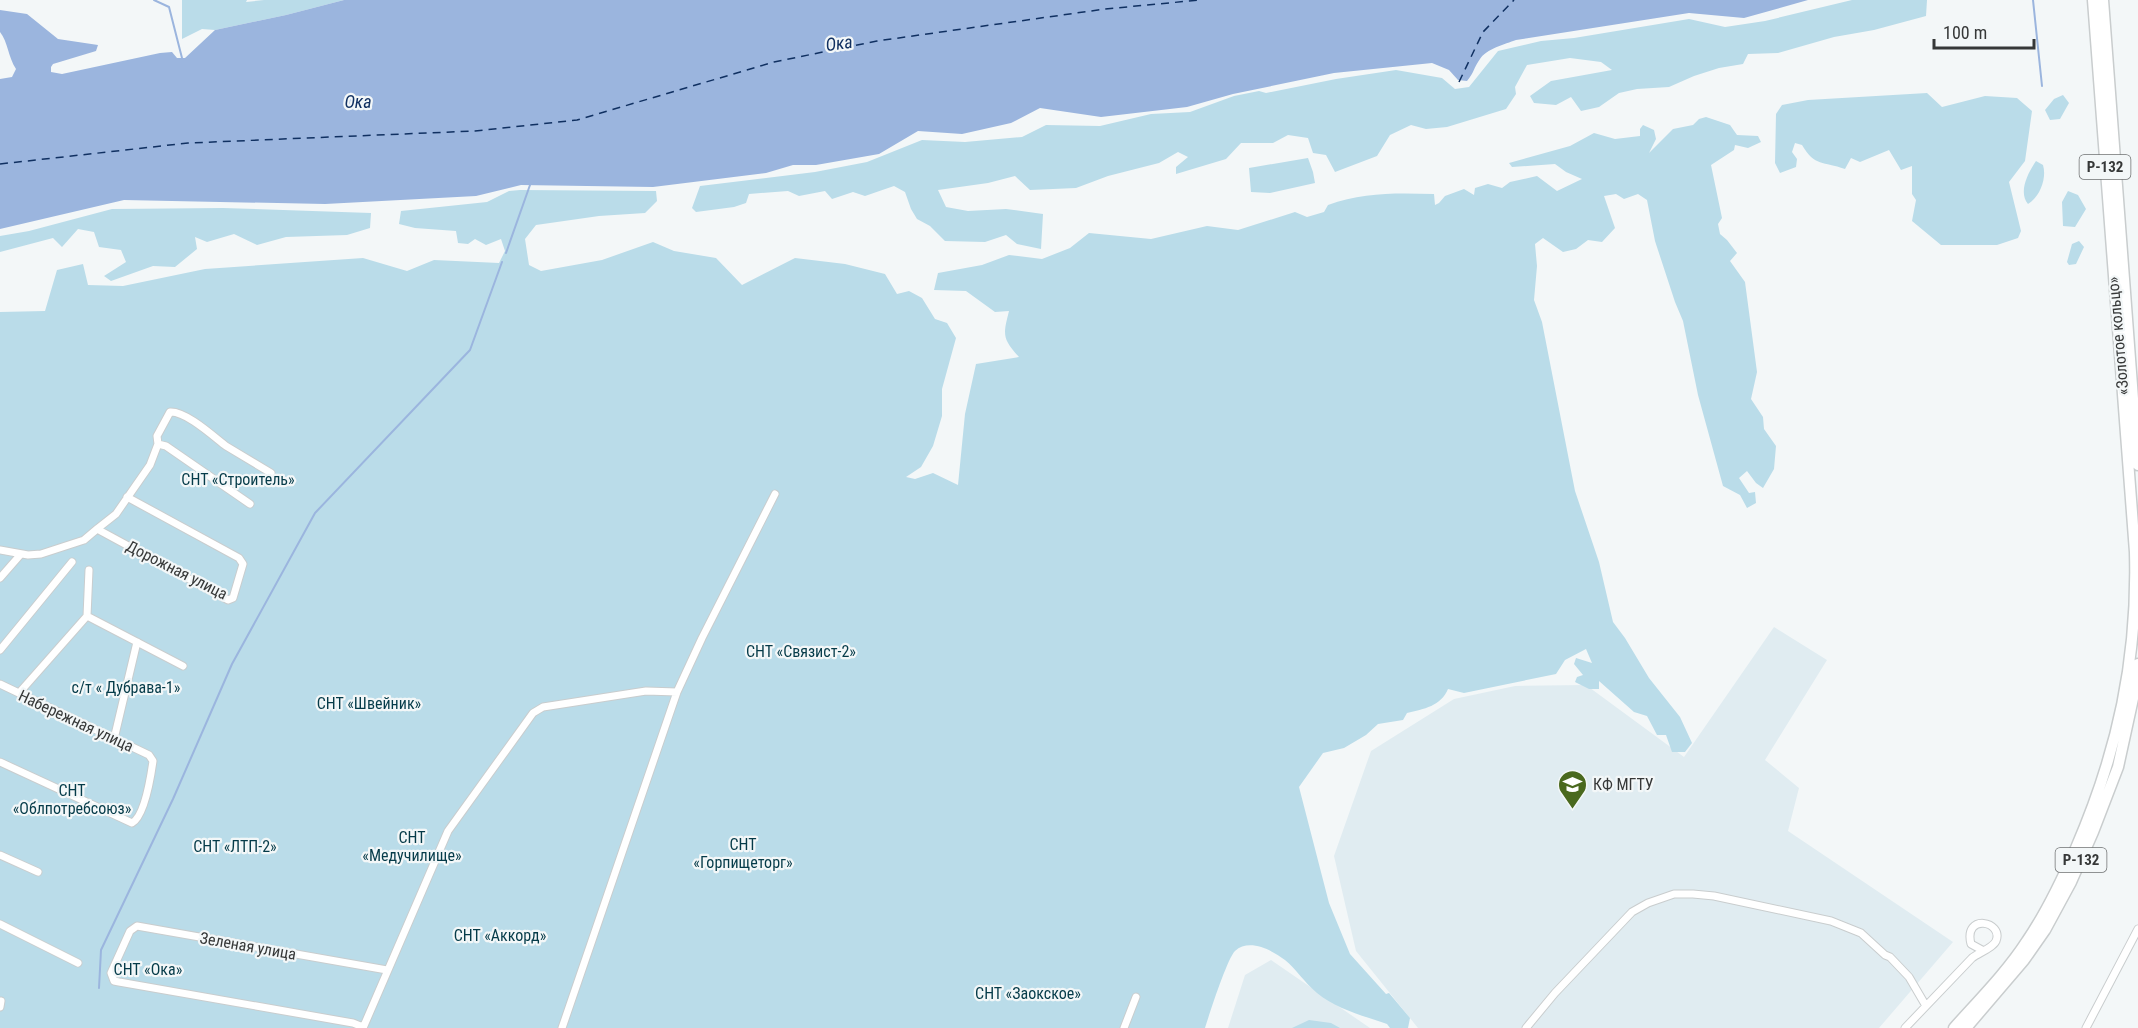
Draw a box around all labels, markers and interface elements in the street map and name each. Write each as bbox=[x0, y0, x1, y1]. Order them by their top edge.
scale bar bbox=[1934, 12, 2034, 50]
text: 100 m bbox=[1943, 22, 1987, 43]
water label: Ока bbox=[824, 31, 854, 55]
water label: Ока bbox=[344, 91, 372, 112]
road number: Р-132 bbox=[2080, 155, 2130, 179]
street label: «Золотое кольцо» bbox=[2103, 276, 2133, 396]
park label: СНТ «Строитель» bbox=[181, 470, 295, 489]
street label: Дорожная улица bbox=[123, 536, 231, 604]
park label: СНТ «Связист-2» bbox=[746, 642, 856, 661]
park label: с/т « Дубрава-1» bbox=[72, 678, 181, 697]
street label: Набережная улица bbox=[15, 686, 137, 756]
park label: СНТ «Швейник» bbox=[317, 694, 422, 713]
school or university icon: КФ МГТУ bbox=[1556, 768, 1588, 810]
place label: КФ МГТУ bbox=[1593, 775, 1654, 794]
park label: СНТ «Облпотребсоюз» bbox=[13, 781, 132, 818]
park label: СНТ «Медучилище» bbox=[362, 828, 462, 865]
park label: СНТ «Горпищеторг» bbox=[693, 835, 793, 872]
park label: СНТ «ЛТП-2» bbox=[193, 837, 277, 856]
road number: Р-132 bbox=[2056, 848, 2106, 872]
park label: СНТ «Аккорд» bbox=[454, 926, 547, 945]
street label: Зеленая улица bbox=[198, 928, 298, 964]
park label: СНТ «Ока» bbox=[114, 960, 183, 979]
park label: СНТ «Заокское» bbox=[975, 984, 1081, 1003]

